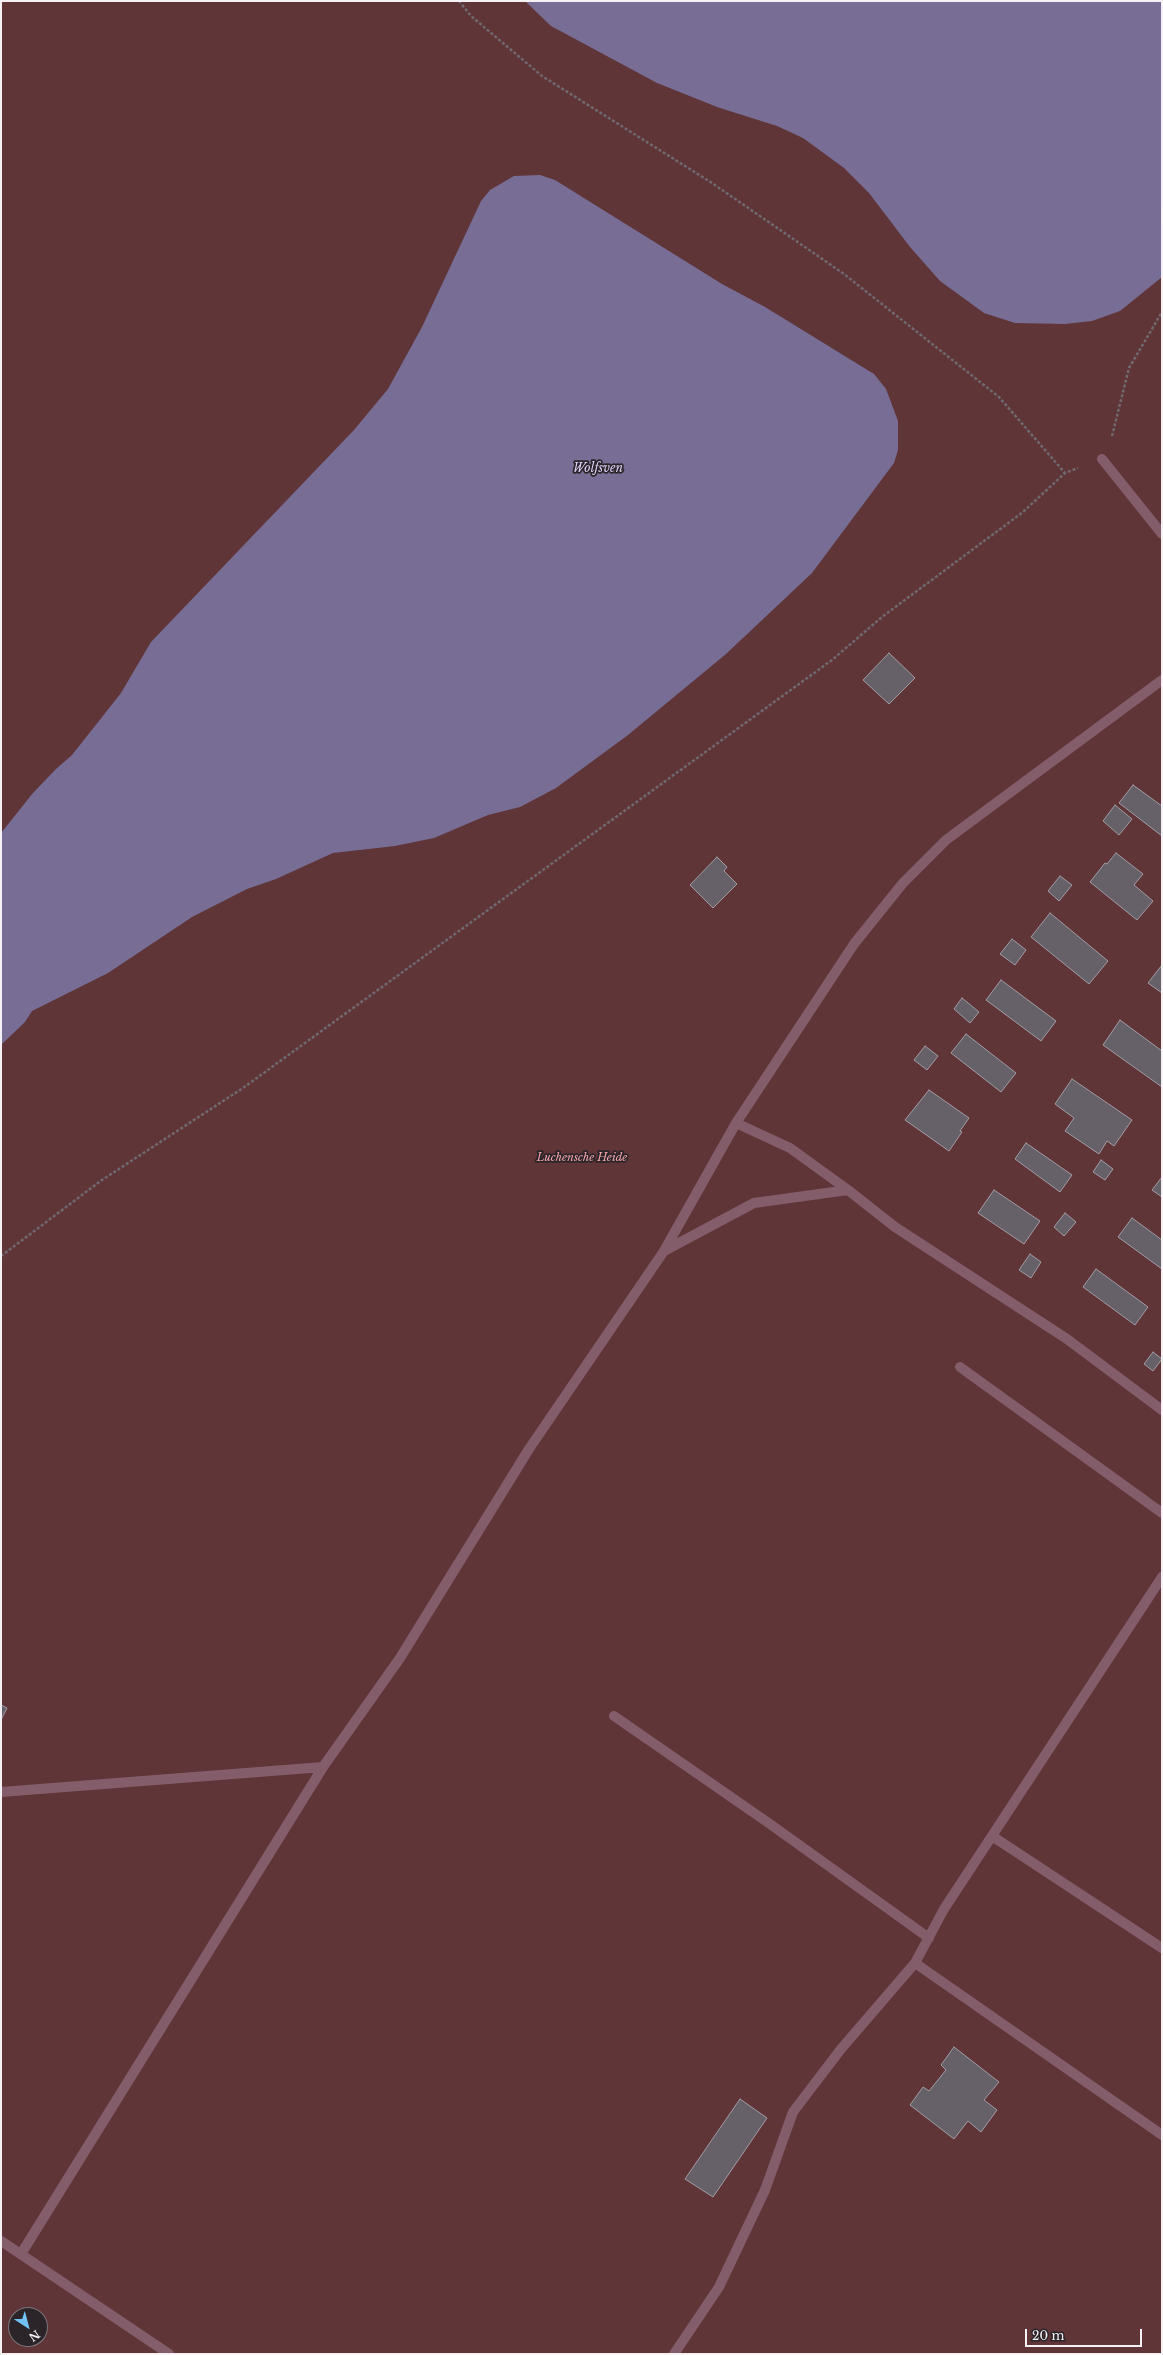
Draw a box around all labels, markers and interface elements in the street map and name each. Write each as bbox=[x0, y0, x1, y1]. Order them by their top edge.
water label: Wolfsven bbox=[573, 462, 623, 476]
park label: Luchensche Heide bbox=[537, 1151, 627, 1165]
north arrow bbox=[8, 2307, 48, 2347]
scale bar bbox=[1027, 2321, 1144, 2347]
text: N bbox=[26, 2327, 43, 2345]
text: 20 m bbox=[1032, 2328, 1064, 2343]

